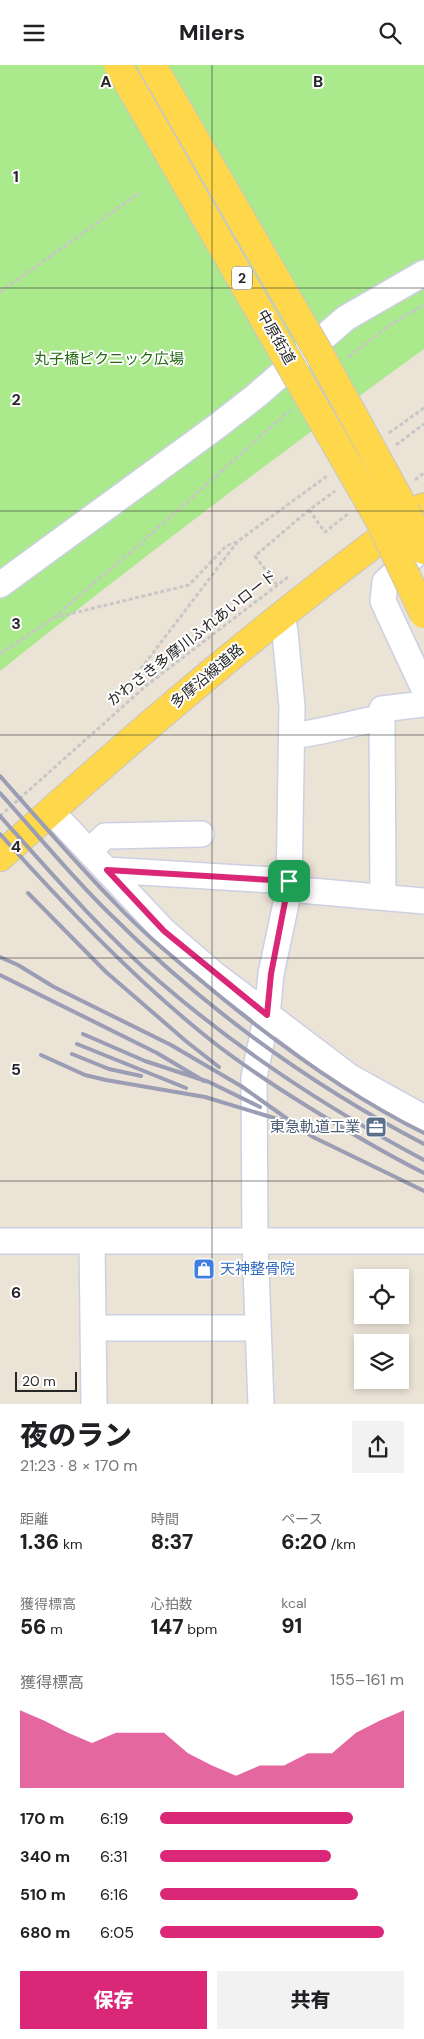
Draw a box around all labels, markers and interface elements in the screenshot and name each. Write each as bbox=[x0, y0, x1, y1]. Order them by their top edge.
text: Milers bbox=[179, 18, 245, 47]
icon: menu bbox=[20, 19, 48, 47]
icon: search bbox=[376, 19, 404, 47]
text: A bbox=[100, 71, 112, 92]
text: B bbox=[313, 71, 323, 92]
text: 1 bbox=[13, 166, 19, 187]
road number: 2 bbox=[232, 267, 252, 289]
street label: 中原街道 bbox=[252, 306, 300, 368]
park label: 丸子橋ピクニック広場 bbox=[34, 349, 184, 369]
text: 2 bbox=[11, 389, 21, 410]
street label: かわさき多摩川ふれあいロード bbox=[103, 565, 281, 711]
text: 3 bbox=[11, 613, 21, 634]
street label: 多摩沿線道路 bbox=[166, 639, 248, 713]
text: 4 bbox=[11, 836, 21, 857]
pin bbox=[268, 860, 310, 902]
icon: arrive bbox=[275, 867, 303, 895]
text: 5 bbox=[11, 1059, 21, 1080]
office icon: 東急軌道工業 bbox=[364, 1115, 388, 1139]
place label: 東急軌道工業 bbox=[270, 1117, 360, 1137]
shop icon: 天神整骨院 bbox=[192, 1257, 216, 1281]
place label: 天神整骨院 bbox=[220, 1259, 295, 1279]
map controls bbox=[354, 1269, 409, 1389]
button: locate bbox=[354, 1269, 409, 1324]
text: 6 bbox=[11, 1282, 21, 1303]
button: layers bbox=[354, 1334, 409, 1389]
scale bar bbox=[15, 1369, 78, 1392]
text: 20 m bbox=[22, 1372, 56, 1390]
text: 夜のラン bbox=[20, 1417, 132, 1454]
button: share bbox=[352, 1421, 404, 1473]
text: 21:23 · 8 × 170 m bbox=[20, 1455, 138, 1476]
text: 距離 bbox=[20, 1510, 48, 1528]
text: 時間 bbox=[151, 1510, 179, 1528]
text: ペース bbox=[281, 1510, 323, 1528]
text: 1.36 bbox=[20, 1528, 59, 1556]
text: 8:37 bbox=[151, 1528, 193, 1556]
text: 6:20 bbox=[281, 1528, 327, 1556]
text: km bbox=[59, 1535, 82, 1553]
text: /km bbox=[327, 1535, 356, 1553]
text: kcal bbox=[281, 1594, 307, 1612]
text: 獲得標高 bbox=[20, 1595, 76, 1613]
text: 心拍数 bbox=[151, 1595, 193, 1613]
text: 91 bbox=[281, 1612, 302, 1640]
text: 56 bbox=[20, 1613, 46, 1641]
text: 147 bbox=[151, 1613, 183, 1641]
text: m bbox=[46, 1620, 63, 1638]
text: bpm bbox=[183, 1620, 217, 1638]
text: 155–161 m bbox=[330, 1669, 404, 1690]
text: 獲得標高 bbox=[20, 1672, 84, 1693]
text: 170 m bbox=[20, 1808, 64, 1829]
text: 6:19 bbox=[100, 1808, 128, 1829]
text: 340 m bbox=[20, 1846, 70, 1867]
text: 6:31 bbox=[100, 1846, 127, 1867]
text: 510 m bbox=[20, 1884, 66, 1905]
text: 6:16 bbox=[100, 1884, 128, 1905]
text: 680 m bbox=[20, 1922, 70, 1943]
text: 6:05 bbox=[100, 1922, 134, 1943]
button: 保存 bbox=[20, 1971, 207, 2029]
button: 共有 bbox=[217, 1971, 404, 2029]

